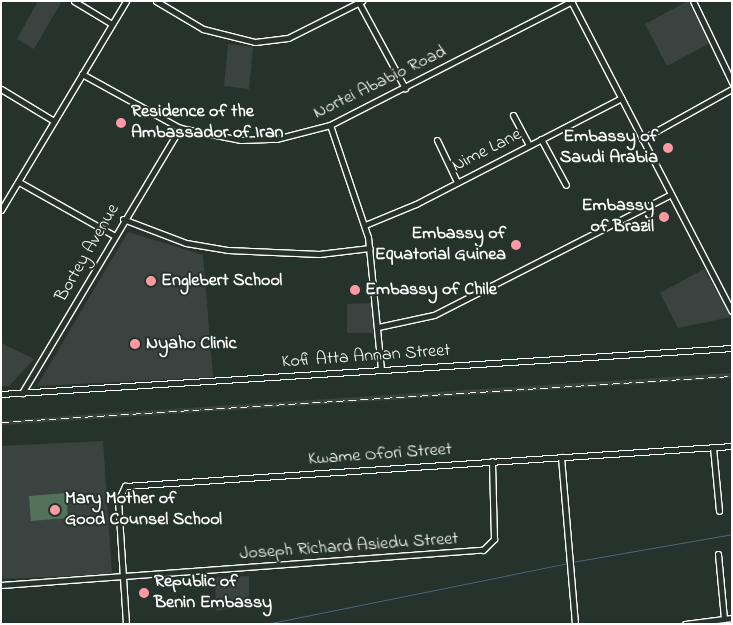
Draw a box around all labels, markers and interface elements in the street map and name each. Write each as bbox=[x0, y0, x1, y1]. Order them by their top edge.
street label: Nortei Ababio Road bbox=[310, 42, 450, 124]
place label: Residence of the Ambassador of Iran bbox=[131, 102, 283, 144]
marker: Residence of the Ambassador of Iran bbox=[115, 117, 127, 129]
street label: Nime Lane bbox=[449, 124, 525, 178]
place label: Embassy of Saudi Arabia bbox=[560, 127, 658, 170]
marker: Embassy of Saudi Arabia bbox=[662, 142, 674, 154]
place label: Embassy of Brazil bbox=[582, 196, 654, 238]
street label: Bortey Avenue bbox=[51, 200, 125, 306]
marker: Embassy of Brazil bbox=[658, 211, 670, 223]
place label: Embassy of Equatorial Guinea bbox=[375, 224, 506, 266]
marker: Embassy of Equatorial Guinea bbox=[510, 239, 522, 251]
place label: Englebert School bbox=[161, 270, 282, 292]
marker: Englebert School bbox=[145, 275, 157, 287]
place label: Embassy of Chile bbox=[365, 279, 497, 301]
marker: Embassy of Chile bbox=[349, 284, 361, 296]
place label: Nyaho Clinic bbox=[146, 333, 237, 355]
marker: Nyaho Clinic bbox=[128, 337, 142, 351]
street label: Kofi Atta Annan Street bbox=[281, 340, 451, 374]
street label: Kwame Ofori Street bbox=[307, 439, 453, 471]
place label: Mary Mother of Good Counsel School bbox=[65, 489, 222, 532]
marker: Mary Mother of Good Counsel School bbox=[49, 504, 61, 516]
street label: Joseph Richard Asiedu Street bbox=[239, 529, 459, 565]
place label: Republic of Benin Embassy bbox=[154, 572, 272, 614]
marker: Republic of Benin Embassy bbox=[138, 587, 150, 599]

